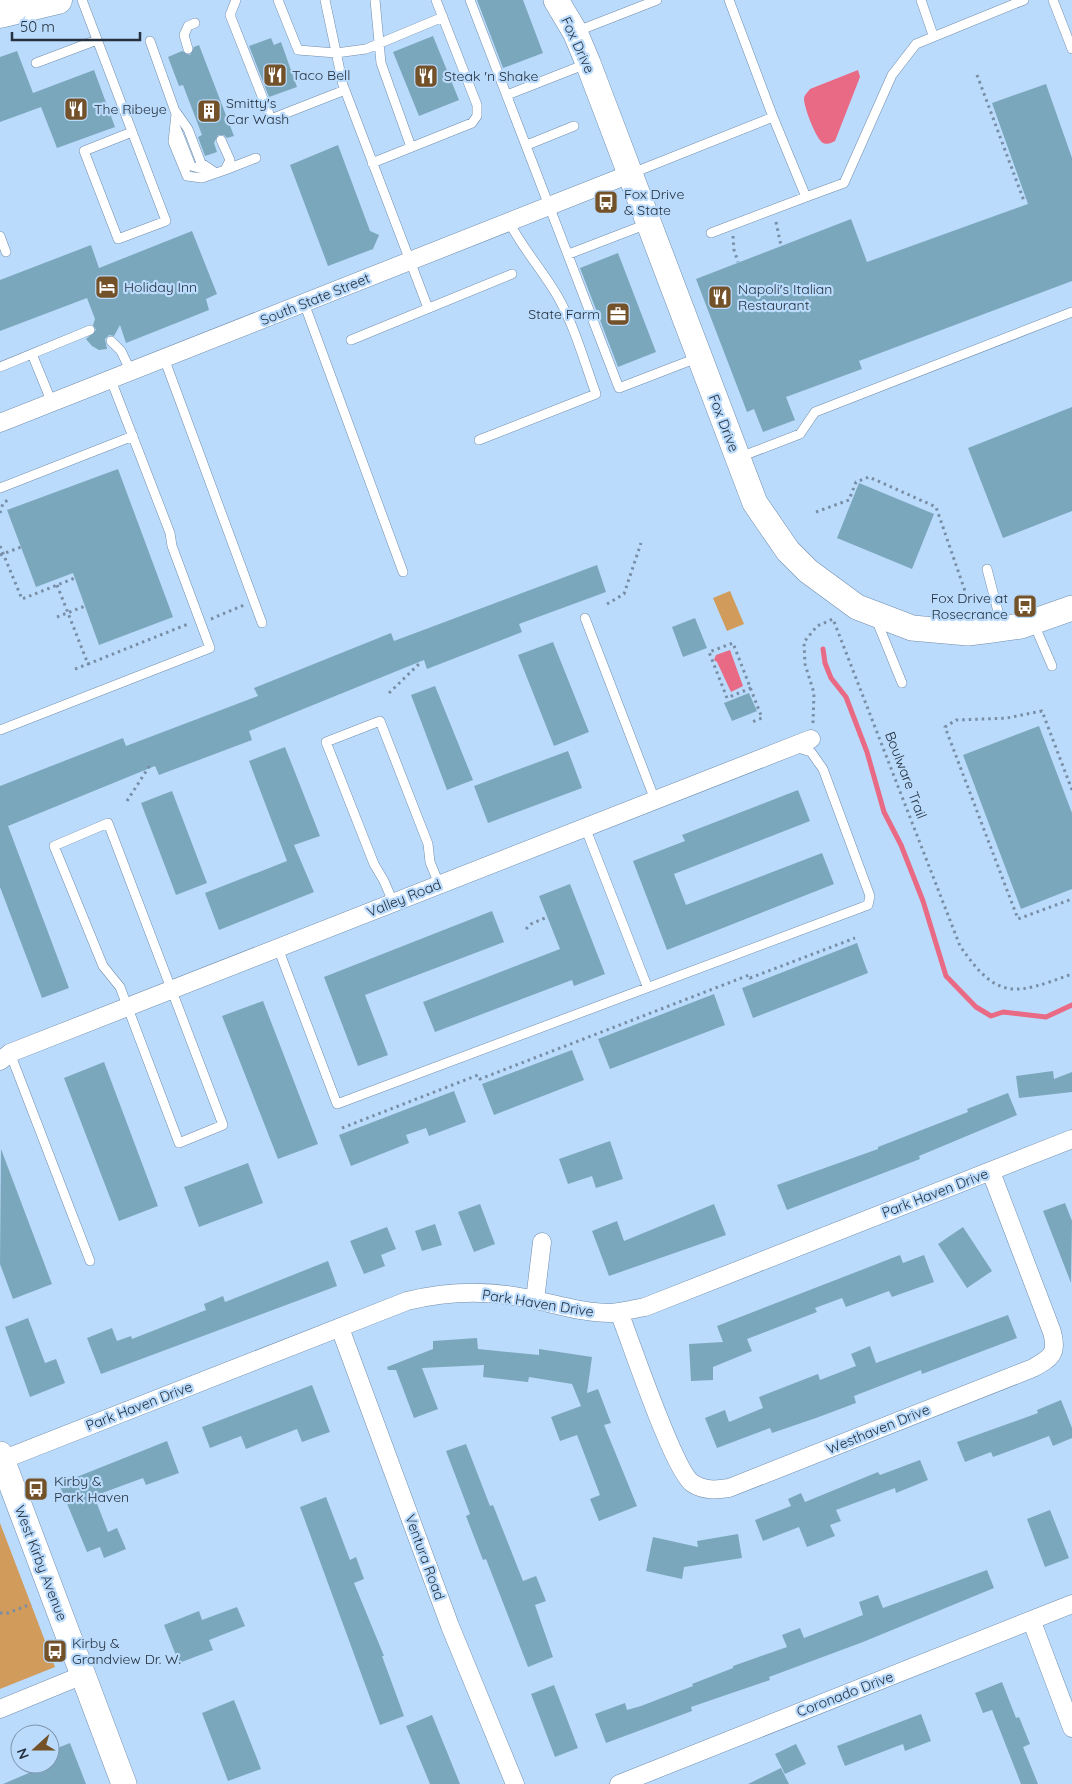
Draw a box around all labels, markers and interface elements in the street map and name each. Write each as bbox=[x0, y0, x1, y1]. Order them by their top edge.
scale bar bbox=[12, 10, 140, 42]
street label: Fox Drive bbox=[557, 14, 599, 76]
text: 50 m bbox=[20, 17, 55, 36]
restaurant icon: Taco Bell bbox=[262, 62, 288, 88]
restaurant icon: Steak 'n Shake bbox=[413, 63, 439, 89]
place label: Taco Bell bbox=[292, 66, 351, 84]
place label: Steak 'n Shake bbox=[444, 67, 538, 85]
place label: Smitty's Car Wash bbox=[226, 94, 289, 128]
restaurant icon: The Ribeye bbox=[63, 96, 89, 122]
building icon: Smitty's Car Wash bbox=[196, 98, 222, 124]
place label: The Ribeye bbox=[94, 100, 167, 118]
place label: Fox Drive & State bbox=[624, 185, 684, 219]
bus stop icon: Fox Drive & State bbox=[593, 189, 619, 215]
street label: South State Street bbox=[258, 269, 373, 329]
hotel icon: Holiday Inn bbox=[94, 274, 120, 300]
place label: Holiday Inn bbox=[124, 278, 197, 296]
place label: Napoli's Italian Restaurant bbox=[738, 280, 832, 314]
restaurant icon: Napoli's Italian Restaurant bbox=[707, 284, 733, 310]
office icon: State Farm bbox=[605, 301, 631, 327]
place label: State Farm bbox=[528, 305, 600, 323]
street label: Fox Drive bbox=[705, 392, 743, 454]
place label: Fox Drive at Rosecrance bbox=[931, 589, 1008, 623]
bus stop icon: Fox Drive at Rosecrance bbox=[1012, 593, 1038, 619]
street label: Boulware Trail bbox=[881, 729, 931, 821]
street label: Valley Road bbox=[364, 875, 444, 921]
street label: Park Haven Drive bbox=[879, 1164, 991, 1222]
street label: Park Haven Drive bbox=[481, 1285, 595, 1321]
street label: Park Haven Drive bbox=[83, 1377, 195, 1435]
street label: Westhaven Drive bbox=[824, 1400, 932, 1458]
place label: Kirby & Park Haven bbox=[54, 1472, 129, 1506]
bus stop icon: Kirby & Park Haven bbox=[23, 1476, 49, 1502]
street label: West Kirby Avenue bbox=[11, 1503, 71, 1623]
street label: Ventura Road bbox=[401, 1512, 449, 1602]
place label: Kirby & Grandview Dr. W. bbox=[72, 1634, 181, 1668]
bus stop icon: Kirby & Grandview Dr. W. bbox=[42, 1638, 68, 1664]
street label: Coronado Drive bbox=[794, 1667, 896, 1721]
north arrow bbox=[10, 1724, 60, 1774]
text: N bbox=[13, 1746, 33, 1762]

